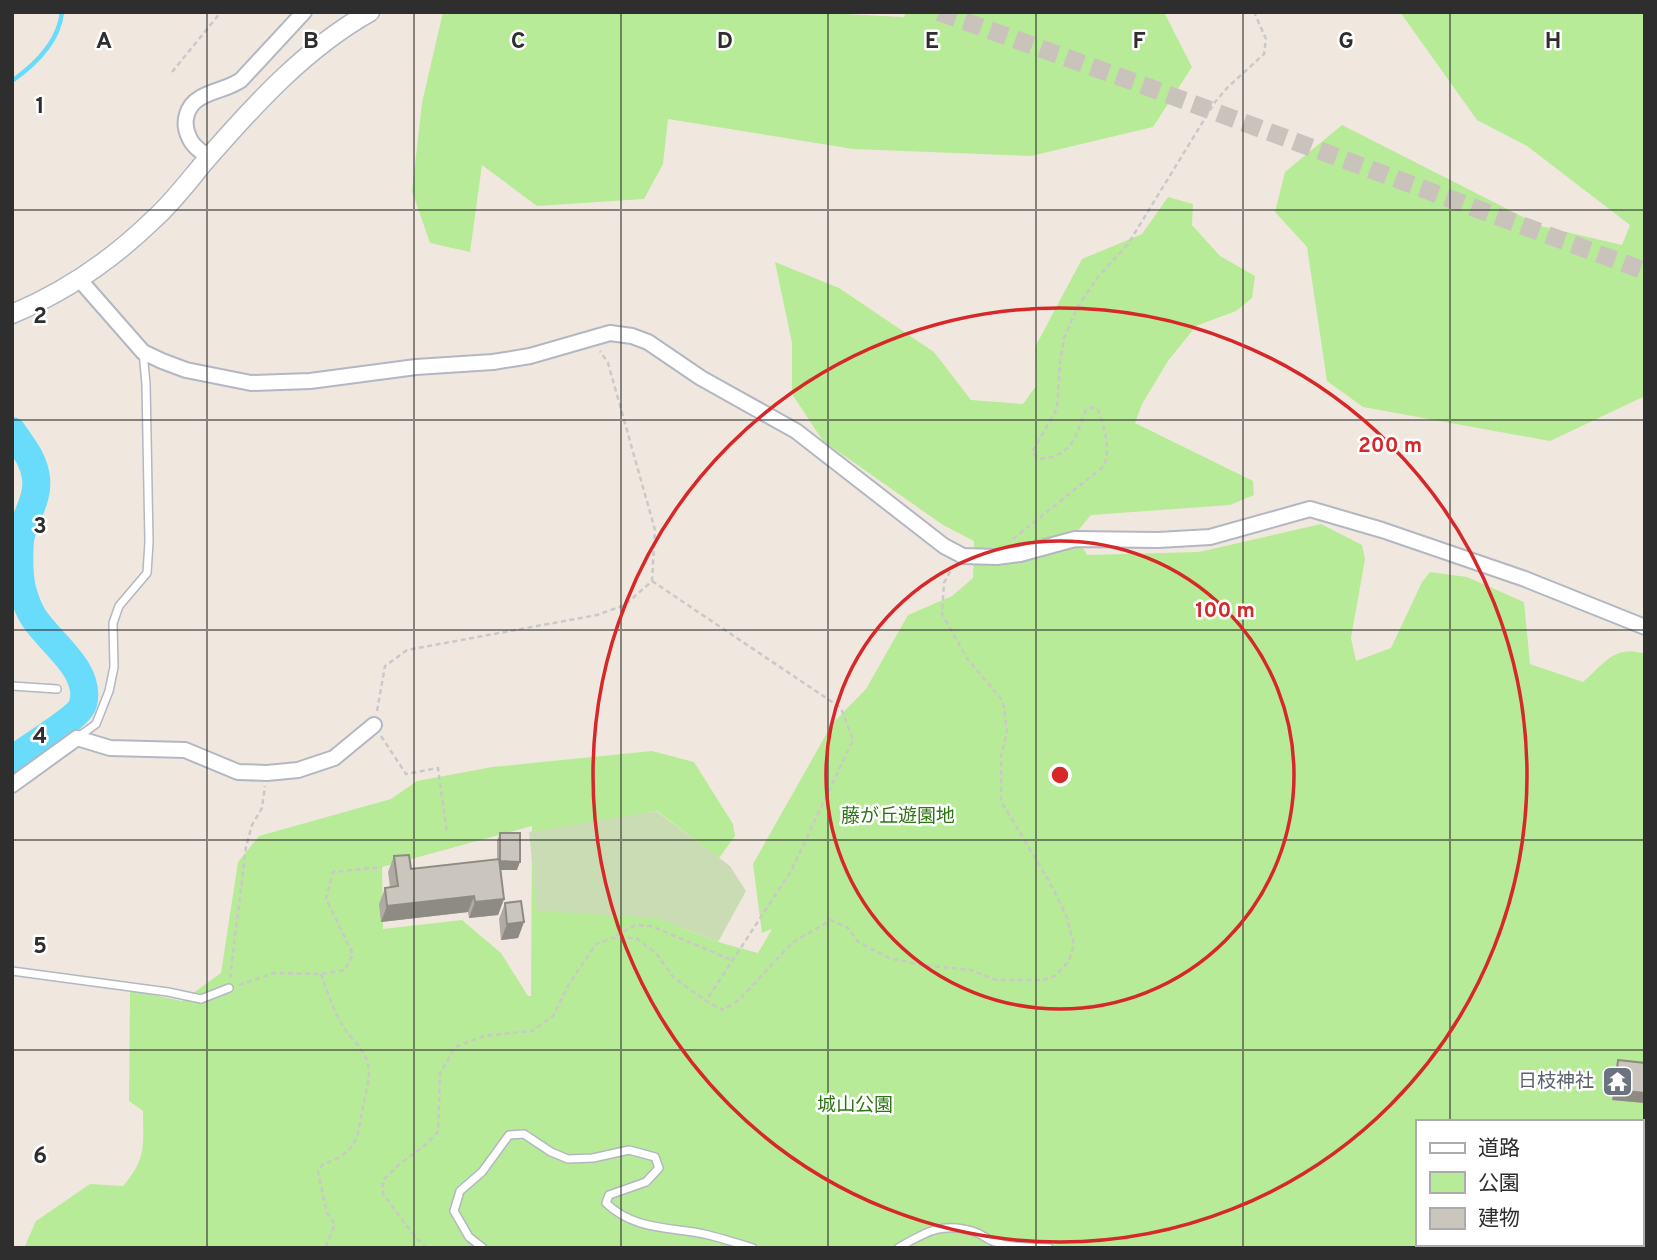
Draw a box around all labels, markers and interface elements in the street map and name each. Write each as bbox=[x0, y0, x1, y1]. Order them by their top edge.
text: A bbox=[96, 28, 112, 57]
text: B bbox=[303, 28, 319, 57]
text: C bbox=[511, 28, 525, 57]
text: D bbox=[717, 28, 733, 57]
text: E bbox=[925, 28, 939, 57]
text: F bbox=[1132, 28, 1146, 57]
text: G bbox=[1338, 28, 1354, 57]
text: H bbox=[1545, 28, 1561, 57]
text: 1 bbox=[35, 93, 45, 122]
text: 2 bbox=[33, 303, 47, 332]
text: 200 m bbox=[1358, 433, 1422, 460]
text: 3 bbox=[33, 513, 47, 542]
text: 100 m bbox=[1195, 598, 1255, 625]
text: 4 bbox=[33, 723, 47, 752]
centre of rings bbox=[1048, 763, 1072, 787]
park label: 藤が丘遊園地 bbox=[841, 805, 955, 829]
text: 5 bbox=[33, 933, 47, 962]
temple icon: 日枝神社 bbox=[1600, 1065, 1634, 1099]
place label: 日枝神社 bbox=[1518, 1070, 1594, 1094]
park label: 城山公園 bbox=[817, 1094, 893, 1118]
legend bbox=[1416, 1120, 1643, 1246]
text: 道路 bbox=[1478, 1136, 1520, 1163]
text: 6 bbox=[33, 1143, 47, 1172]
text: 公園 bbox=[1478, 1171, 1520, 1198]
text: 建物 bbox=[1478, 1206, 1520, 1233]

